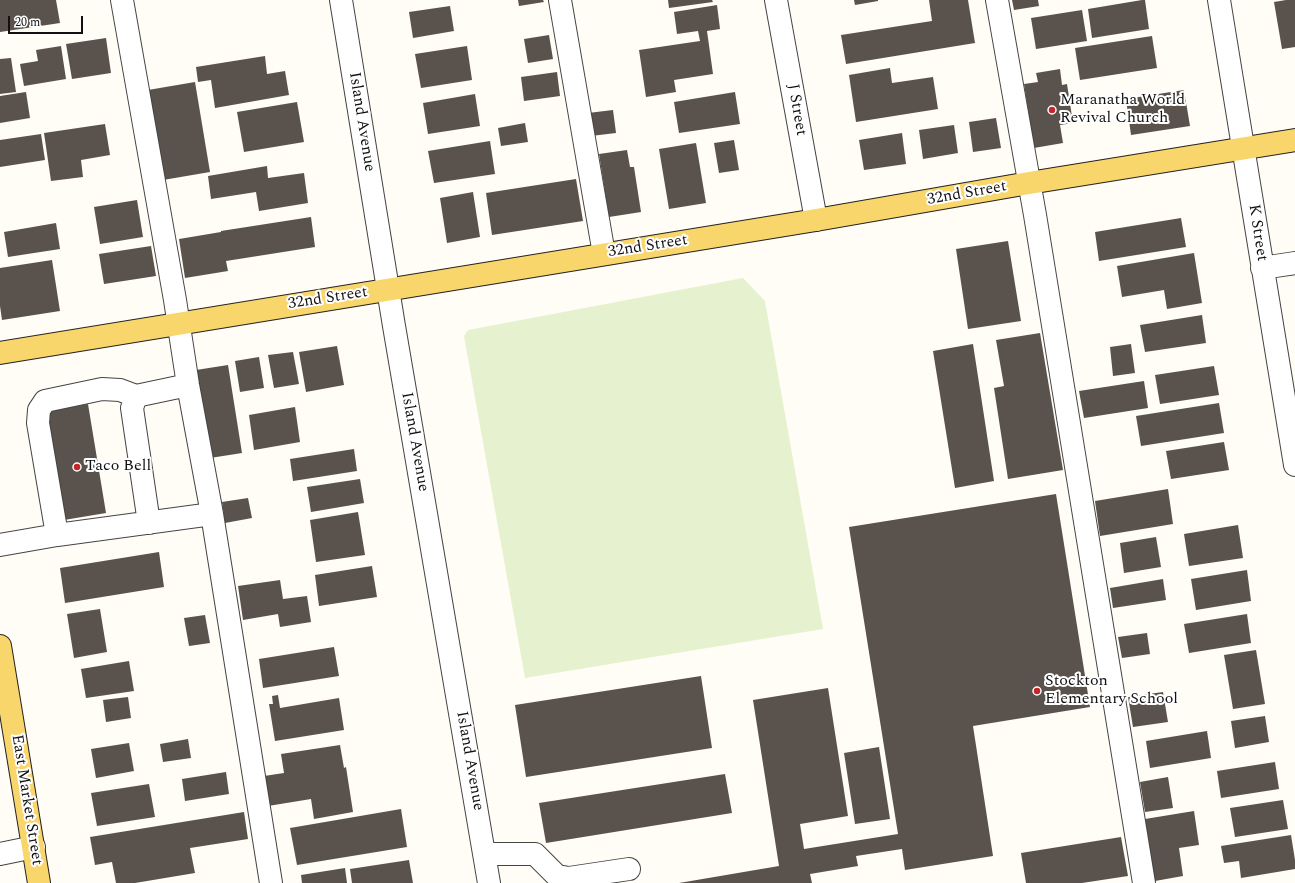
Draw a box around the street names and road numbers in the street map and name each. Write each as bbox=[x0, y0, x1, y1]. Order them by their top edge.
street label: Island Avenue bbox=[344, 71, 378, 173]
street label: J Street bbox=[782, 83, 810, 137]
street label: 32nd Street bbox=[926, 178, 1008, 210]
street label: K Street bbox=[1243, 203, 1271, 263]
street label: 32nd Street bbox=[607, 231, 689, 263]
street label: 32nd Street bbox=[287, 283, 369, 315]
street label: Island Avenue bbox=[396, 391, 432, 493]
street label: Island Avenue bbox=[451, 710, 487, 812]
street label: East Market Street bbox=[6, 733, 46, 867]

